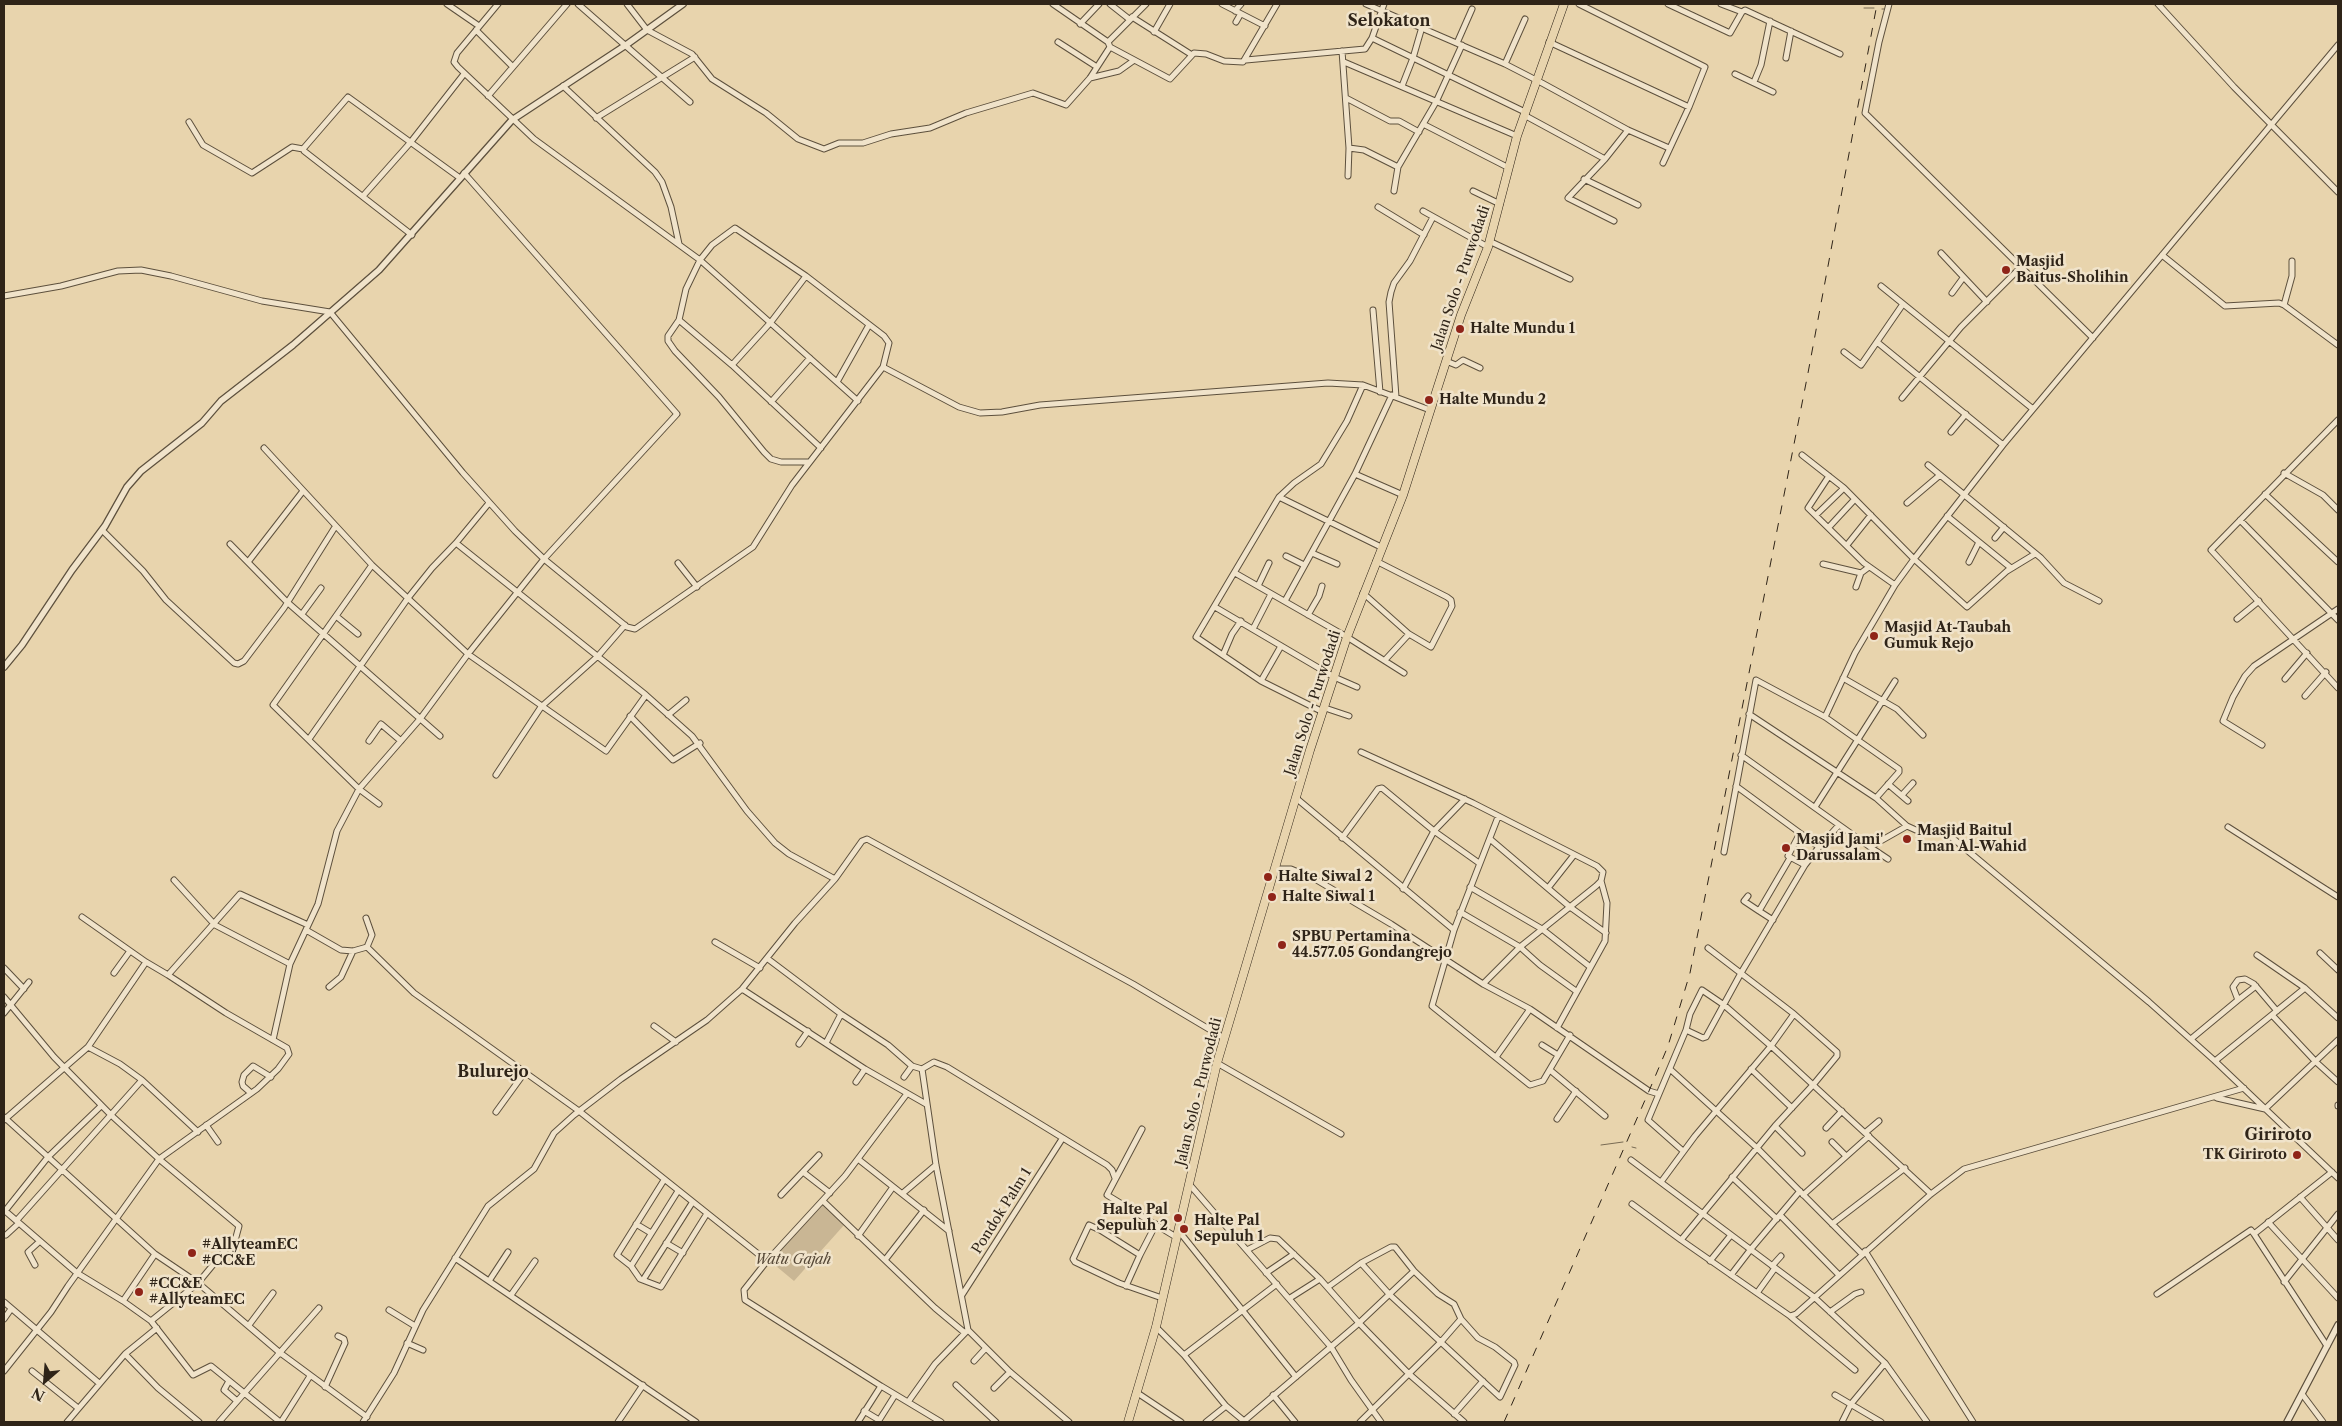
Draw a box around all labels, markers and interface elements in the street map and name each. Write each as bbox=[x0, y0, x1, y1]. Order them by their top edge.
district label: Selokaton bbox=[1348, 11, 1430, 31]
street label: Jalan Solo - Purwodadi bbox=[1428, 203, 1494, 353]
place label: Masjid Baitus-Sholihin bbox=[2016, 254, 2129, 286]
marker: Masjid Baitus-Sholihin bbox=[2000, 264, 2012, 276]
place label: Halte Mundu 1 bbox=[1470, 321, 1575, 337]
marker: Halte Mundu 1 bbox=[1454, 323, 1466, 335]
place label: Halte Mundu 2 bbox=[1439, 392, 1546, 408]
marker: Halte Mundu 2 bbox=[1423, 394, 1435, 406]
place label: Masjid At-Taubah Gumuk Rejo bbox=[1884, 620, 2011, 652]
street label: Jalan Solo - Purwodadi bbox=[1282, 628, 1344, 778]
marker: Masjid At-Taubah Gumuk Rejo bbox=[1868, 630, 1880, 642]
place label: Masjid Baitul Iman Al-Wahid bbox=[1917, 823, 2027, 856]
place label: Masjid Jami' Darussalam bbox=[1796, 832, 1883, 864]
marker: Masjid Baitul Iman Al-Wahid bbox=[1901, 833, 1913, 845]
marker: Masjid Jami' Darussalam bbox=[1780, 842, 1792, 854]
place label: Halte Siwal 2 bbox=[1278, 869, 1373, 885]
marker: Halte Siwal 2 bbox=[1262, 871, 1274, 883]
place label: Halte Siwal 1 bbox=[1282, 889, 1375, 905]
marker: Halte Siwal 1 bbox=[1266, 891, 1278, 903]
place label: SPBU Pertamina 44.577.05 Gondangrejo bbox=[1292, 929, 1452, 962]
marker: SPBU Pertamina 44.577.05 Gondangrejo bbox=[1276, 939, 1288, 951]
street label: Jalan Solo - Purwodadi bbox=[1172, 1016, 1226, 1168]
district label: Bulurejo bbox=[457, 1062, 529, 1082]
district label: Giriroto bbox=[2244, 1125, 2312, 1145]
place label: TK Giriroto bbox=[2203, 1147, 2287, 1163]
marker: TK Giriroto bbox=[2291, 1149, 2303, 1161]
street label: Pondok Palm 1 bbox=[969, 1165, 1035, 1257]
place label: Halte Pal Sepuluh 2 bbox=[1096, 1202, 1168, 1234]
marker: Halte Pal Sepuluh 2 bbox=[1172, 1212, 1184, 1224]
place label: Halte Pal Sepuluh 1 bbox=[1194, 1213, 1264, 1246]
marker: Halte Pal Sepuluh 1 bbox=[1178, 1223, 1190, 1235]
place label: #AllyteamEC #CC&E bbox=[202, 1237, 298, 1270]
marker: #AllyteamEC #CC&E bbox=[186, 1247, 198, 1259]
park label: Watu Gajah bbox=[755, 1252, 831, 1268]
place label: #CC&E #AllyteamEC bbox=[149, 1276, 245, 1308]
marker: #CC&E #AllyteamEC bbox=[133, 1286, 145, 1298]
north arrow bbox=[20, 1356, 70, 1406]
text: N bbox=[29, 1384, 48, 1405]

